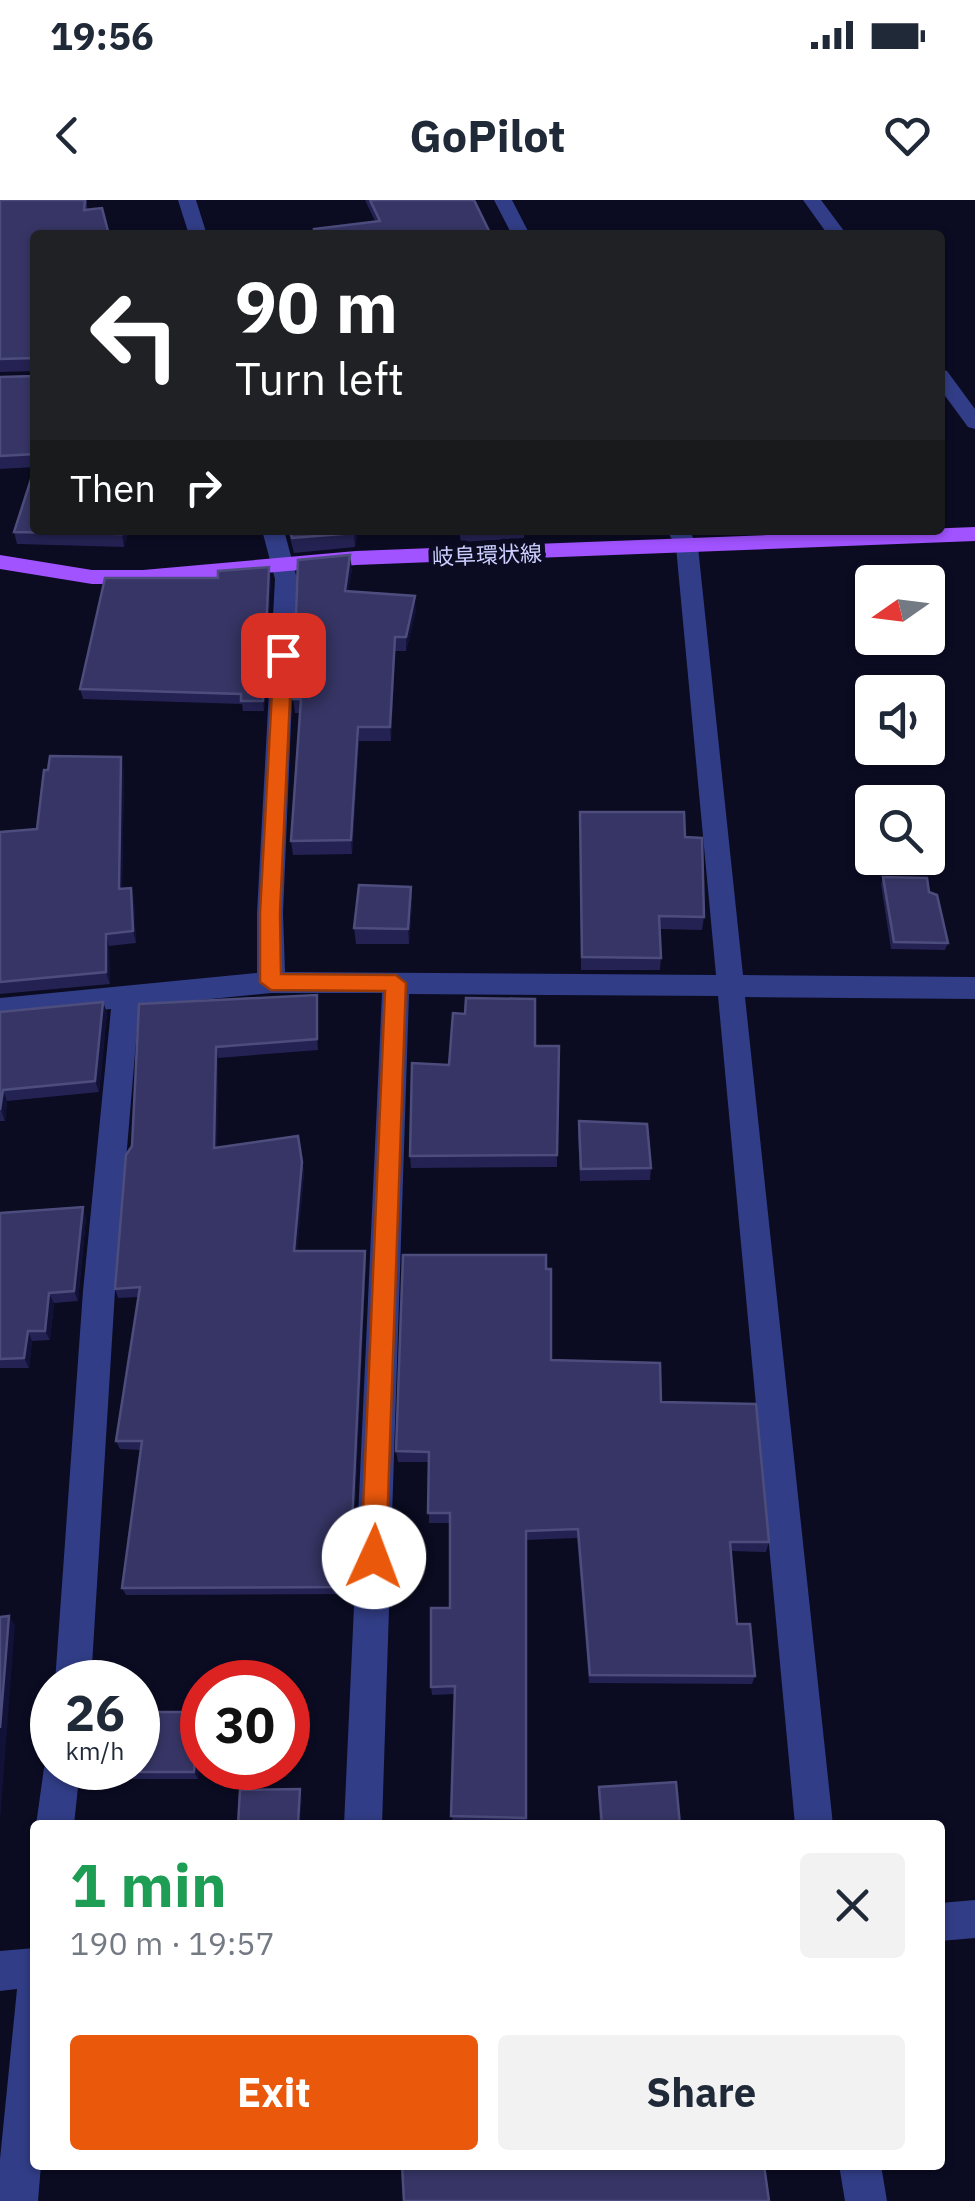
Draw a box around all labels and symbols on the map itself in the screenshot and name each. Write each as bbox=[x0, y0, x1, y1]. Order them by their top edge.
street label: 岐阜環状線 bbox=[432, 538, 542, 571]
north arrow bbox=[855, 565, 945, 655]
pin bbox=[241, 613, 326, 698]
position arrow bbox=[322, 1505, 426, 1609]
speed limit sign: 30 bbox=[180, 1660, 310, 1790]

